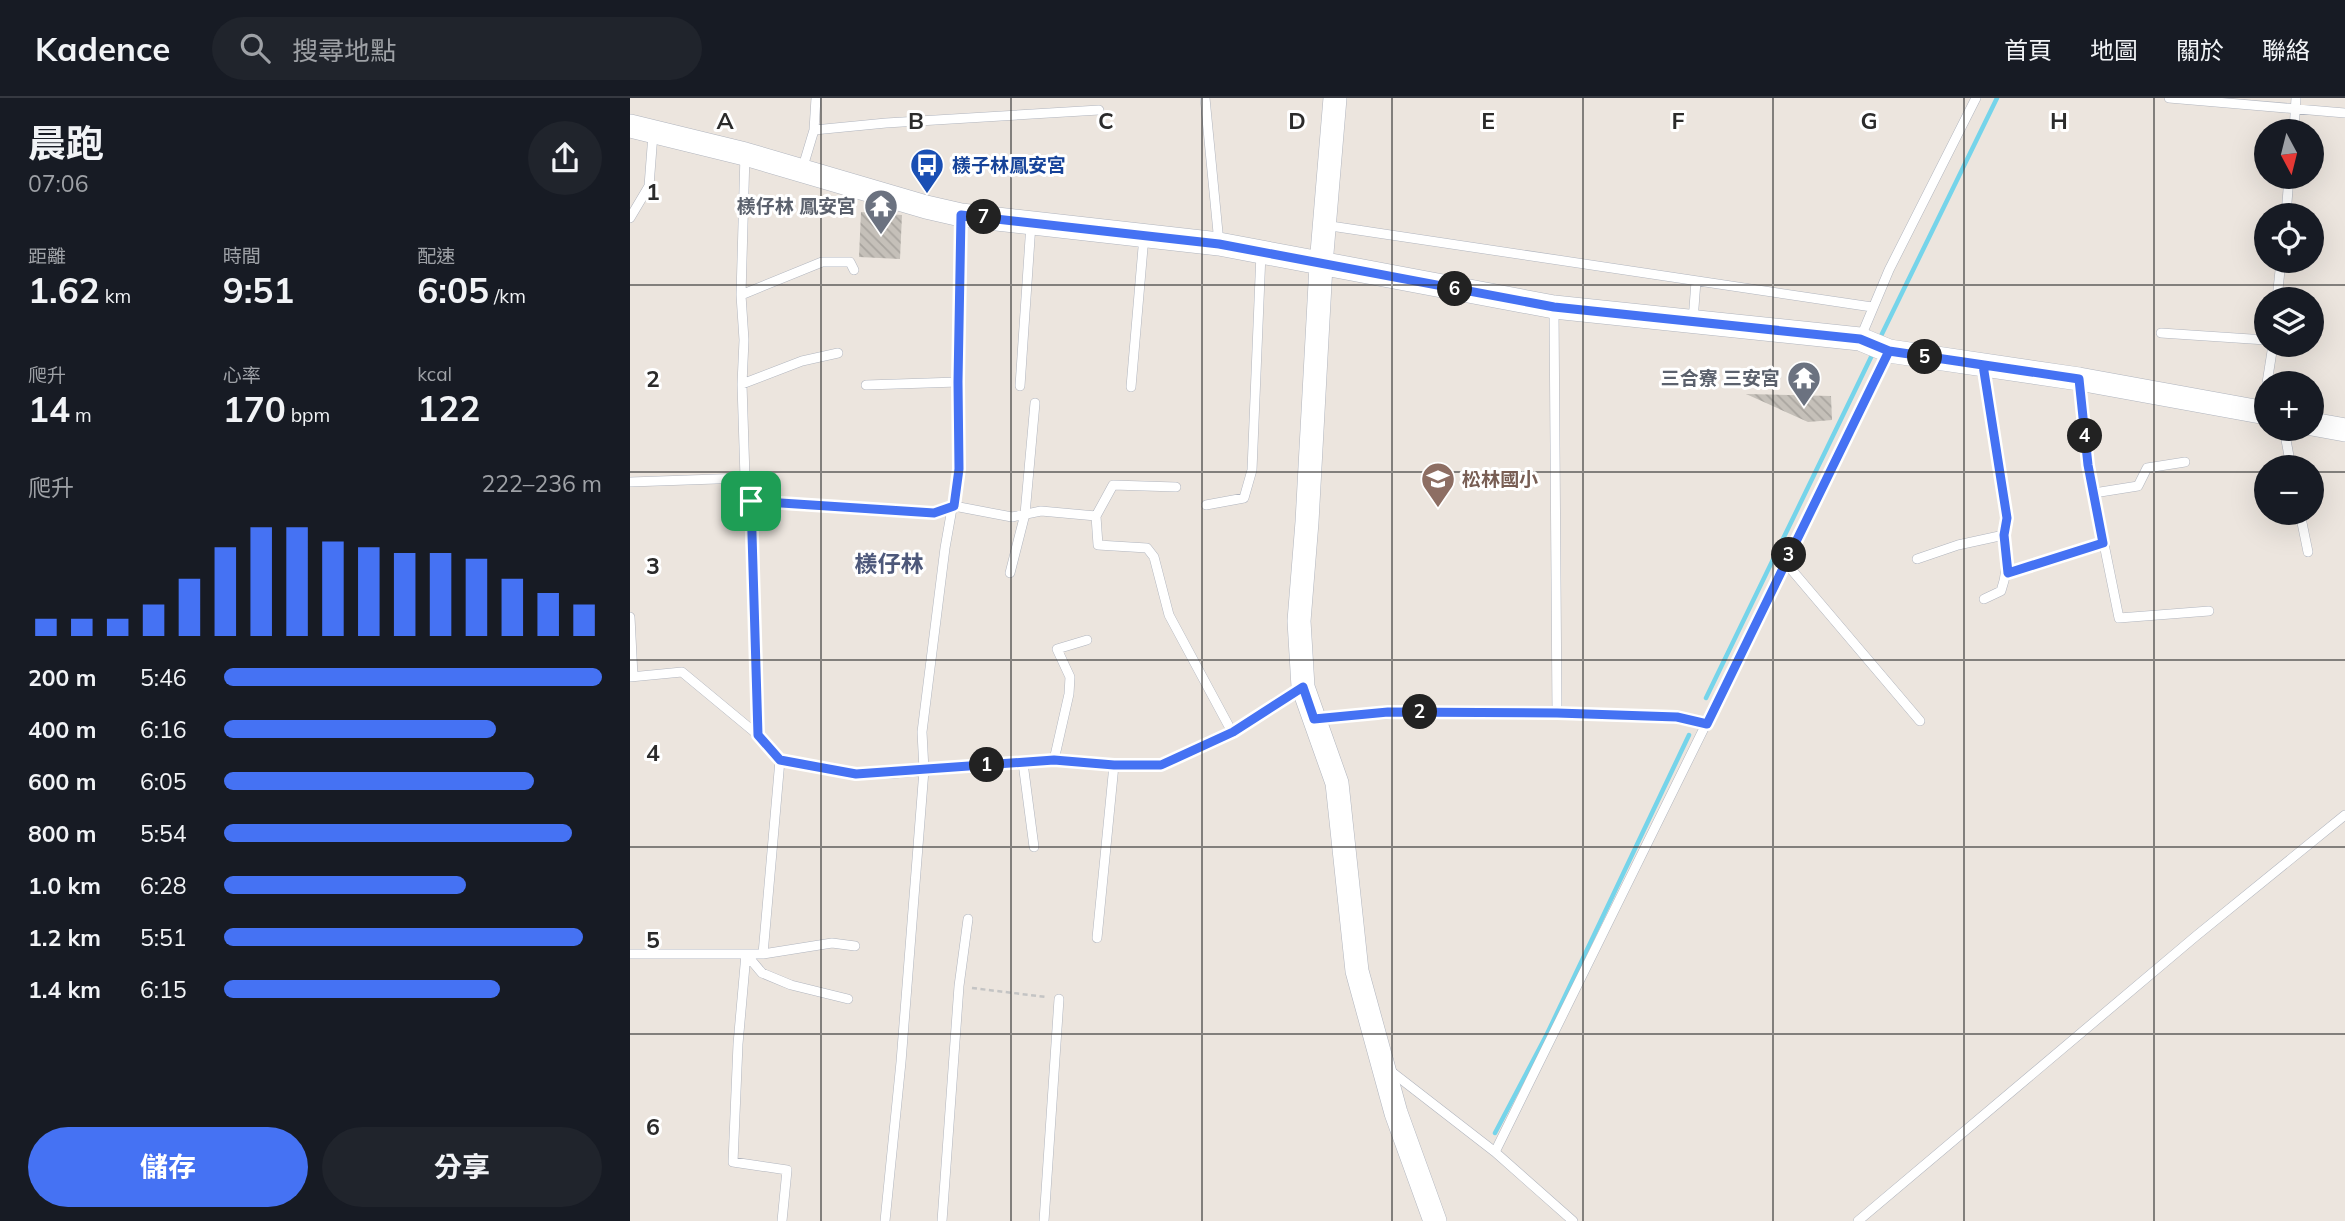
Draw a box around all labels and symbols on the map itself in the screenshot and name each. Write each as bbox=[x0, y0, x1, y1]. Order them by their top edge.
text: A bbox=[716, 106, 734, 135]
text: B bbox=[908, 106, 924, 135]
text: C bbox=[1098, 106, 1114, 135]
text: D bbox=[1288, 106, 1306, 135]
text: E bbox=[1481, 106, 1495, 135]
text: F bbox=[1671, 106, 1685, 135]
text: G bbox=[1860, 106, 1878, 135]
text: H bbox=[2050, 106, 2068, 135]
north arrow bbox=[2254, 119, 2324, 189]
bus stop icon: 檨子林鳳安宮 bbox=[908, 146, 946, 195]
place label: 檨子林鳳安宮 bbox=[952, 153, 1066, 177]
text: 1 bbox=[646, 177, 660, 206]
temple icon: 檨仔林 鳳安宮 bbox=[862, 187, 900, 236]
place label: 檨仔林 鳳安宮 bbox=[737, 194, 856, 218]
pin: 7 bbox=[966, 200, 1002, 234]
pin: 6 bbox=[1438, 272, 1472, 306]
pin: 5 bbox=[1908, 340, 1942, 374]
temple icon: 三合寮 三安宮 bbox=[1785, 359, 1823, 408]
text: 2 bbox=[646, 364, 660, 393]
place label: 三合寮 三安宮 bbox=[1661, 366, 1780, 390]
pin: 4 bbox=[2068, 418, 2102, 454]
school or university icon: 松林國小 bbox=[1419, 460, 1457, 509]
place label: 松林國小 bbox=[1462, 467, 1538, 491]
pin bbox=[721, 471, 781, 531]
pin: 3 bbox=[1772, 538, 1806, 573]
district label: 檨仔林 bbox=[855, 549, 924, 578]
text: 3 bbox=[646, 551, 660, 580]
pin: 2 bbox=[1402, 694, 1438, 730]
text: 4 bbox=[646, 738, 660, 767]
pin: 1 bbox=[970, 748, 1004, 782]
text: 5 bbox=[646, 925, 660, 954]
text: 6 bbox=[646, 1112, 660, 1141]

